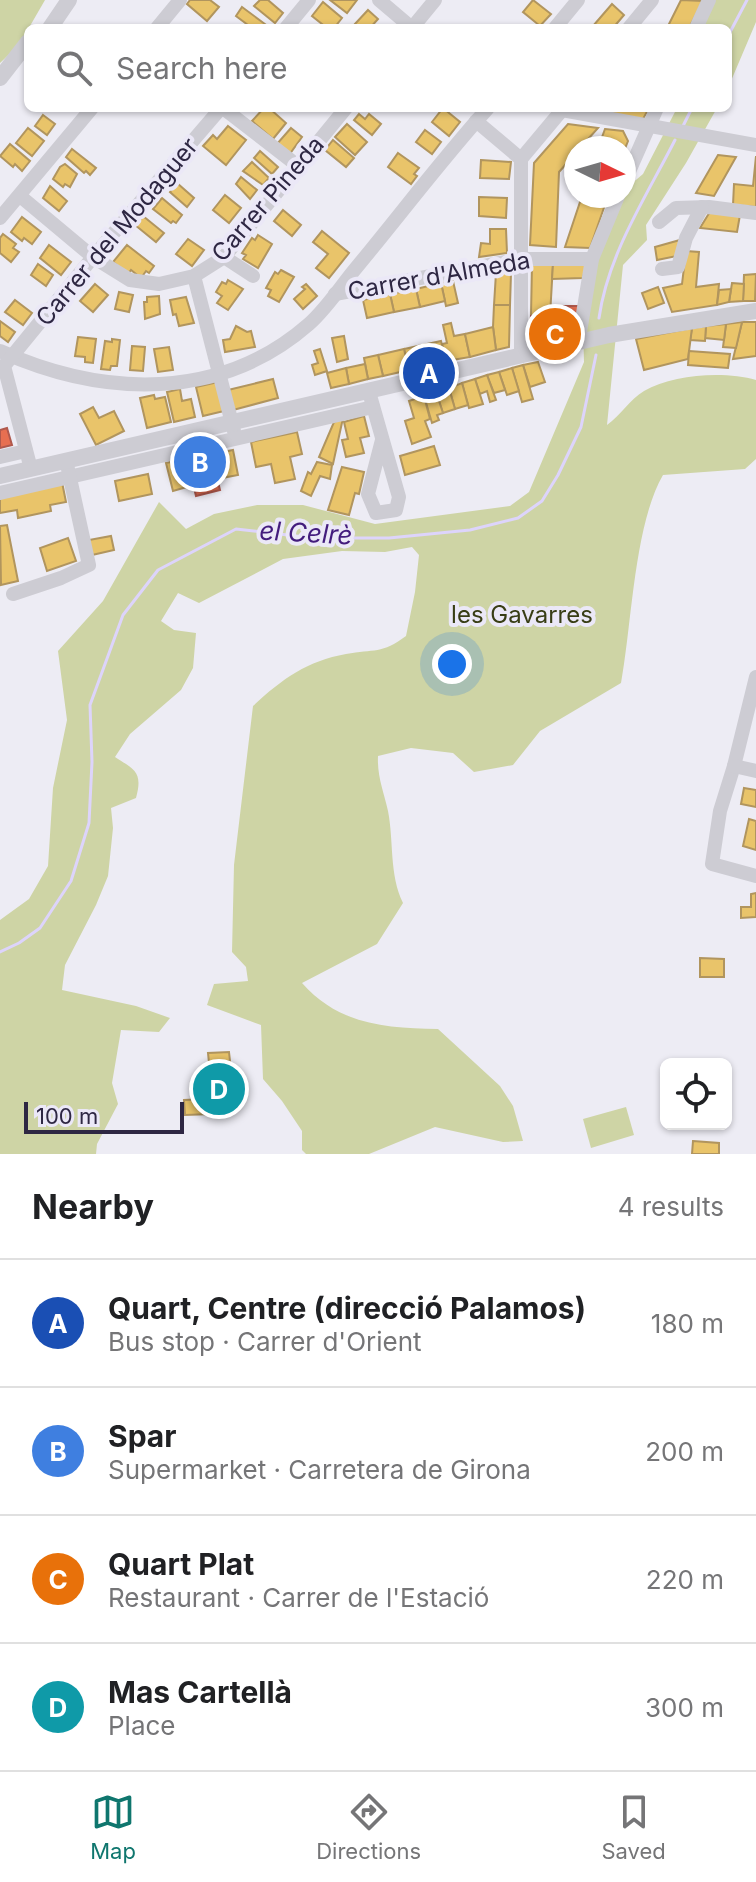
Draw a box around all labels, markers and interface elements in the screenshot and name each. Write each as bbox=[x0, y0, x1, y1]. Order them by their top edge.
search box bbox=[24, 24, 732, 112]
icon: search bbox=[52, 46, 96, 90]
text: Search here bbox=[116, 50, 288, 86]
street label: Carrer Pineda bbox=[205, 130, 330, 267]
street label: Carrer del Modaguer bbox=[30, 132, 204, 331]
north arrow bbox=[564, 136, 636, 208]
street label: Carrer d'Almeda bbox=[346, 245, 532, 306]
pin: C bbox=[529, 304, 581, 364]
pin: A bbox=[403, 343, 455, 403]
pin: B bbox=[174, 432, 226, 492]
water label: el Celrè bbox=[259, 515, 353, 550]
park label: les Gavarres bbox=[451, 600, 593, 629]
your location bbox=[432, 644, 472, 684]
map controls bbox=[660, 1058, 732, 1130]
button: locate bbox=[660, 1058, 732, 1130]
pin: D bbox=[193, 1059, 245, 1119]
scale bar bbox=[24, 1098, 184, 1134]
text: 100 m bbox=[36, 1103, 98, 1129]
text: Nearby bbox=[32, 1186, 154, 1227]
text: 4 results bbox=[618, 1191, 724, 1222]
text: Quart, Centre (direcció Palamos) bbox=[108, 1290, 586, 1326]
text: A bbox=[48, 1308, 68, 1339]
text: 180 m bbox=[651, 1308, 724, 1339]
text: Bus stop · Carrer d'Orient bbox=[108, 1326, 422, 1357]
text: Spar bbox=[108, 1418, 176, 1454]
text: B bbox=[49, 1436, 67, 1467]
text: 200 m bbox=[645, 1436, 724, 1467]
text: Supermarket · Carretera de Girona bbox=[108, 1454, 531, 1485]
text: Quart Plat bbox=[108, 1546, 254, 1582]
text: C bbox=[48, 1564, 68, 1595]
text: 220 m bbox=[646, 1564, 724, 1595]
text: Restaurant · Carrer de l'Estació bbox=[108, 1582, 489, 1613]
text: Mas Cartellà bbox=[108, 1674, 292, 1710]
text: D bbox=[49, 1692, 67, 1723]
text: 300 m bbox=[645, 1692, 724, 1723]
text: Place bbox=[108, 1710, 176, 1741]
tab: Map bbox=[90, 1790, 136, 1864]
tab: Directions bbox=[316, 1790, 421, 1864]
tab: Saved bbox=[601, 1790, 666, 1864]

